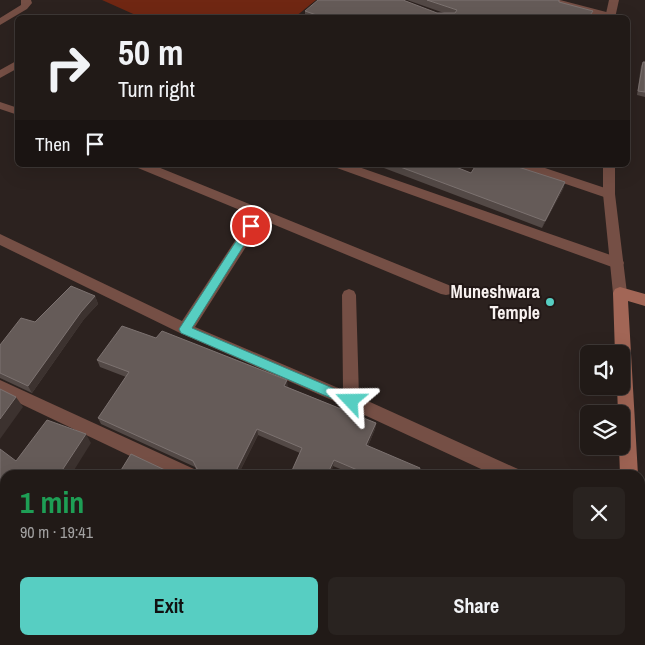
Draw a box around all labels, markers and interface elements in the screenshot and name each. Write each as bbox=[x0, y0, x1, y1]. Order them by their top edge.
text: 50 m bbox=[118, 29, 183, 76]
icon: right bbox=[35, 35, 100, 100]
text: Turn right bbox=[118, 74, 195, 104]
icon: arrive bbox=[81, 130, 109, 158]
text: Then bbox=[35, 131, 71, 157]
pin bbox=[230, 205, 272, 247]
icon: arrive bbox=[237, 212, 265, 240]
place label: Muneshwara Temple bbox=[451, 279, 541, 325]
marker: Muneshwara Temple bbox=[544, 296, 556, 308]
map controls bbox=[580, 345, 630, 455]
button: sound bbox=[580, 345, 630, 395]
position arrow bbox=[324, 374, 376, 426]
button: layers bbox=[580, 405, 630, 455]
text: 1 min bbox=[20, 482, 84, 522]
button: close bbox=[573, 487, 625, 539]
text: 90 m · 19:41 bbox=[20, 521, 93, 543]
button: Exit bbox=[20, 577, 318, 635]
button: Share bbox=[328, 577, 625, 635]

